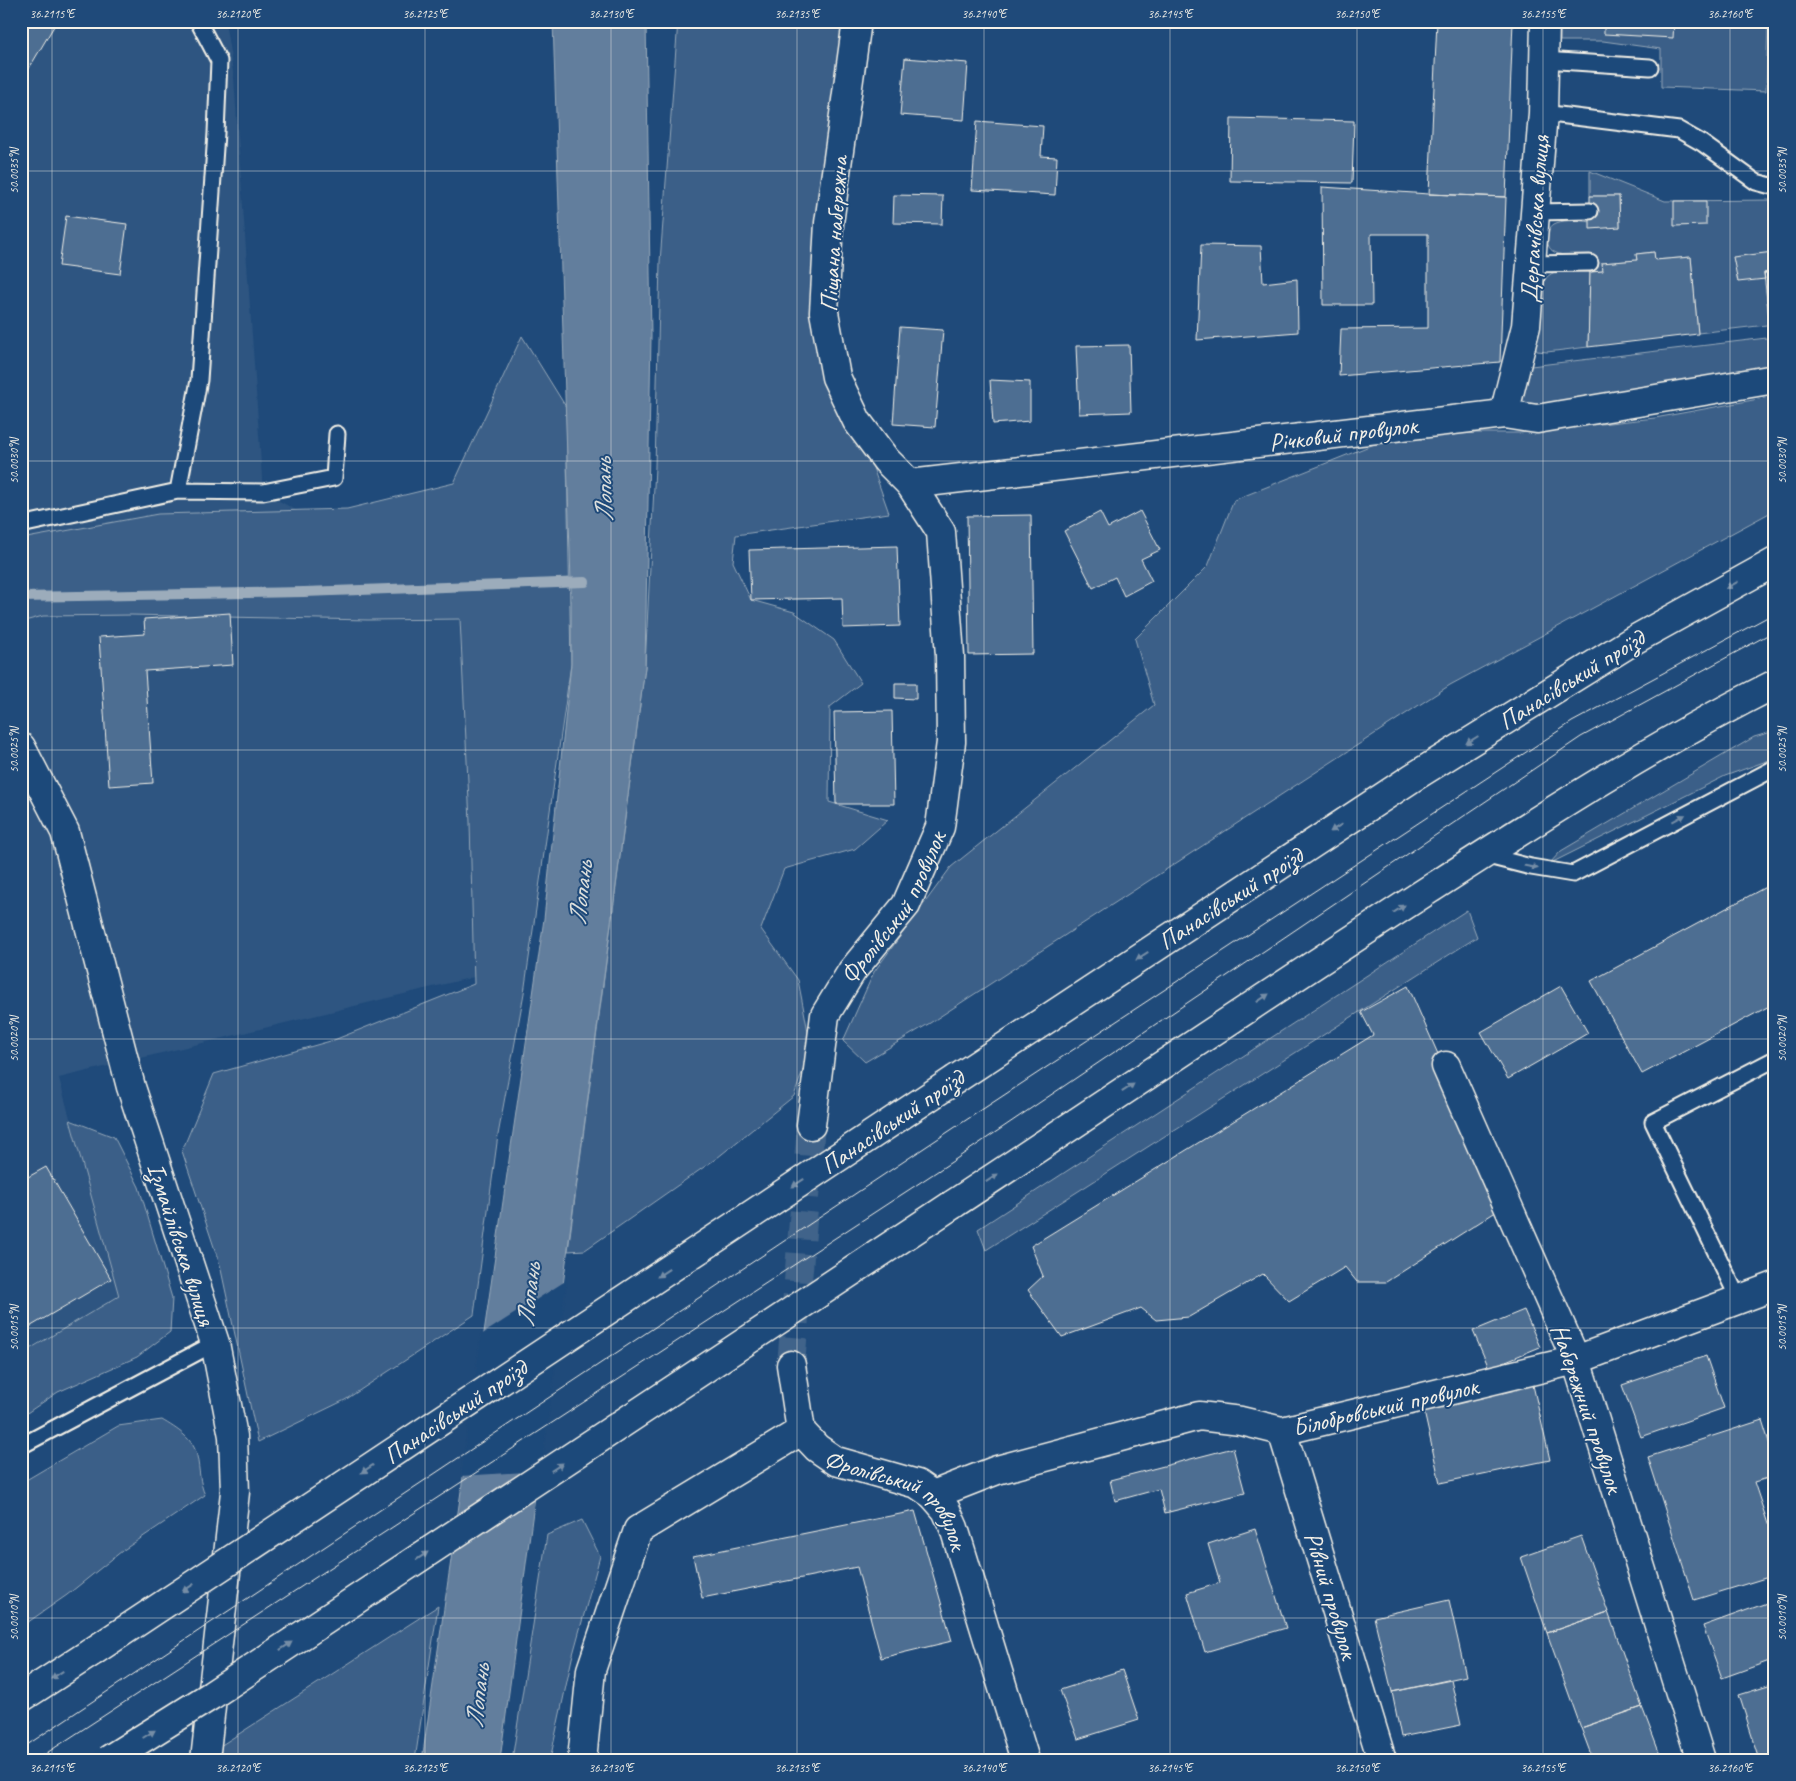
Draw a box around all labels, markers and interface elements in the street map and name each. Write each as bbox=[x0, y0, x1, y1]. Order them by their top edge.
text: 36.2115°E bbox=[30, 6, 76, 22]
text: 36.2120°E bbox=[216, 6, 262, 22]
text: 36.2125°E bbox=[403, 6, 449, 22]
text: 36.2130°E bbox=[589, 6, 635, 22]
text: 36.2135°E bbox=[775, 6, 821, 22]
text: 36.2140°E bbox=[962, 6, 1008, 22]
text: 36.2145°E bbox=[1148, 6, 1194, 22]
text: 36.2150°E bbox=[1335, 6, 1381, 22]
text: 36.2155°E bbox=[1521, 6, 1567, 22]
text: 36.2160°E bbox=[1708, 6, 1754, 22]
street label: Дергачівська вулиця bbox=[1513, 133, 1557, 304]
text: 50.0035°N bbox=[6, 147, 22, 194]
text: 50.0035°N bbox=[1774, 147, 1790, 194]
street label: Піщана набережна bbox=[813, 153, 856, 313]
street label: Річковий провулок bbox=[1267, 409, 1421, 459]
text: 50.0030°N bbox=[6, 437, 22, 484]
text: 50.0030°N bbox=[1774, 437, 1790, 484]
water label: Лопань bbox=[586, 455, 621, 522]
one-way arrow bbox=[1725, 581, 1739, 590]
street label: Панасівський проїзд bbox=[1493, 621, 1653, 738]
text: 50.0025°N bbox=[6, 726, 22, 773]
text: 50.0025°N bbox=[1774, 726, 1790, 773]
one-way arrow bbox=[1466, 736, 1479, 745]
one-way arrow bbox=[1672, 814, 1687, 822]
one-way arrow bbox=[1329, 823, 1342, 833]
street label: Фролівський провулок bbox=[833, 825, 954, 990]
street label: Панасівський проїзд bbox=[1152, 839, 1311, 958]
water label: Лопань bbox=[560, 857, 601, 926]
one-way arrow bbox=[1524, 863, 1539, 871]
one-way arrow bbox=[1392, 905, 1406, 914]
one-way arrow bbox=[1135, 951, 1148, 961]
one-way arrow bbox=[1257, 994, 1270, 1003]
text: 50.0020°N bbox=[6, 1015, 22, 1062]
text: 50.0020°N bbox=[1774, 1015, 1790, 1062]
street label: Панасівський проїзд bbox=[815, 1061, 973, 1182]
one-way arrow bbox=[1121, 1083, 1135, 1093]
street label: Ізмайлівська вулиця bbox=[139, 1159, 223, 1331]
one-way arrow bbox=[986, 1173, 999, 1183]
one-way arrow bbox=[792, 1179, 805, 1188]
water label: Лопань bbox=[508, 1259, 549, 1328]
one-way arrow bbox=[656, 1268, 670, 1278]
text: 50.0015°N bbox=[6, 1304, 22, 1351]
text: 50.0015°N bbox=[1774, 1304, 1790, 1351]
street label: Набережний провулок bbox=[1543, 1320, 1632, 1499]
street label: Панасівський проїзд bbox=[378, 1351, 536, 1472]
street label: Білобровський провулок bbox=[1289, 1370, 1483, 1444]
street label: Фролівський провулок bbox=[817, 1442, 975, 1556]
one-way arrow bbox=[550, 1462, 564, 1472]
one-way arrow bbox=[360, 1465, 374, 1474]
street label: Рівний провулок bbox=[1297, 1528, 1366, 1664]
one-way arrow bbox=[415, 1552, 428, 1561]
one-way arrow bbox=[181, 1583, 195, 1593]
text: 50.0010°N bbox=[6, 1594, 22, 1641]
text: 50.0010°N bbox=[1774, 1594, 1790, 1641]
one-way arrow bbox=[279, 1641, 293, 1651]
water label: Лопань bbox=[457, 1660, 498, 1729]
one-way arrow bbox=[50, 1670, 63, 1680]
one-way arrow bbox=[143, 1729, 156, 1739]
text: 36.2115°E bbox=[30, 1760, 76, 1776]
text: 36.2120°E bbox=[216, 1760, 262, 1776]
text: 36.2125°E bbox=[403, 1760, 449, 1776]
text: 36.2130°E bbox=[589, 1760, 635, 1776]
text: 36.2135°E bbox=[775, 1760, 821, 1776]
text: 36.2140°E bbox=[962, 1760, 1008, 1776]
text: 36.2145°E bbox=[1148, 1760, 1194, 1776]
text: 36.2150°E bbox=[1335, 1760, 1381, 1776]
text: 36.2155°E bbox=[1521, 1760, 1567, 1776]
text: 36.2160°E bbox=[1708, 1760, 1754, 1776]

